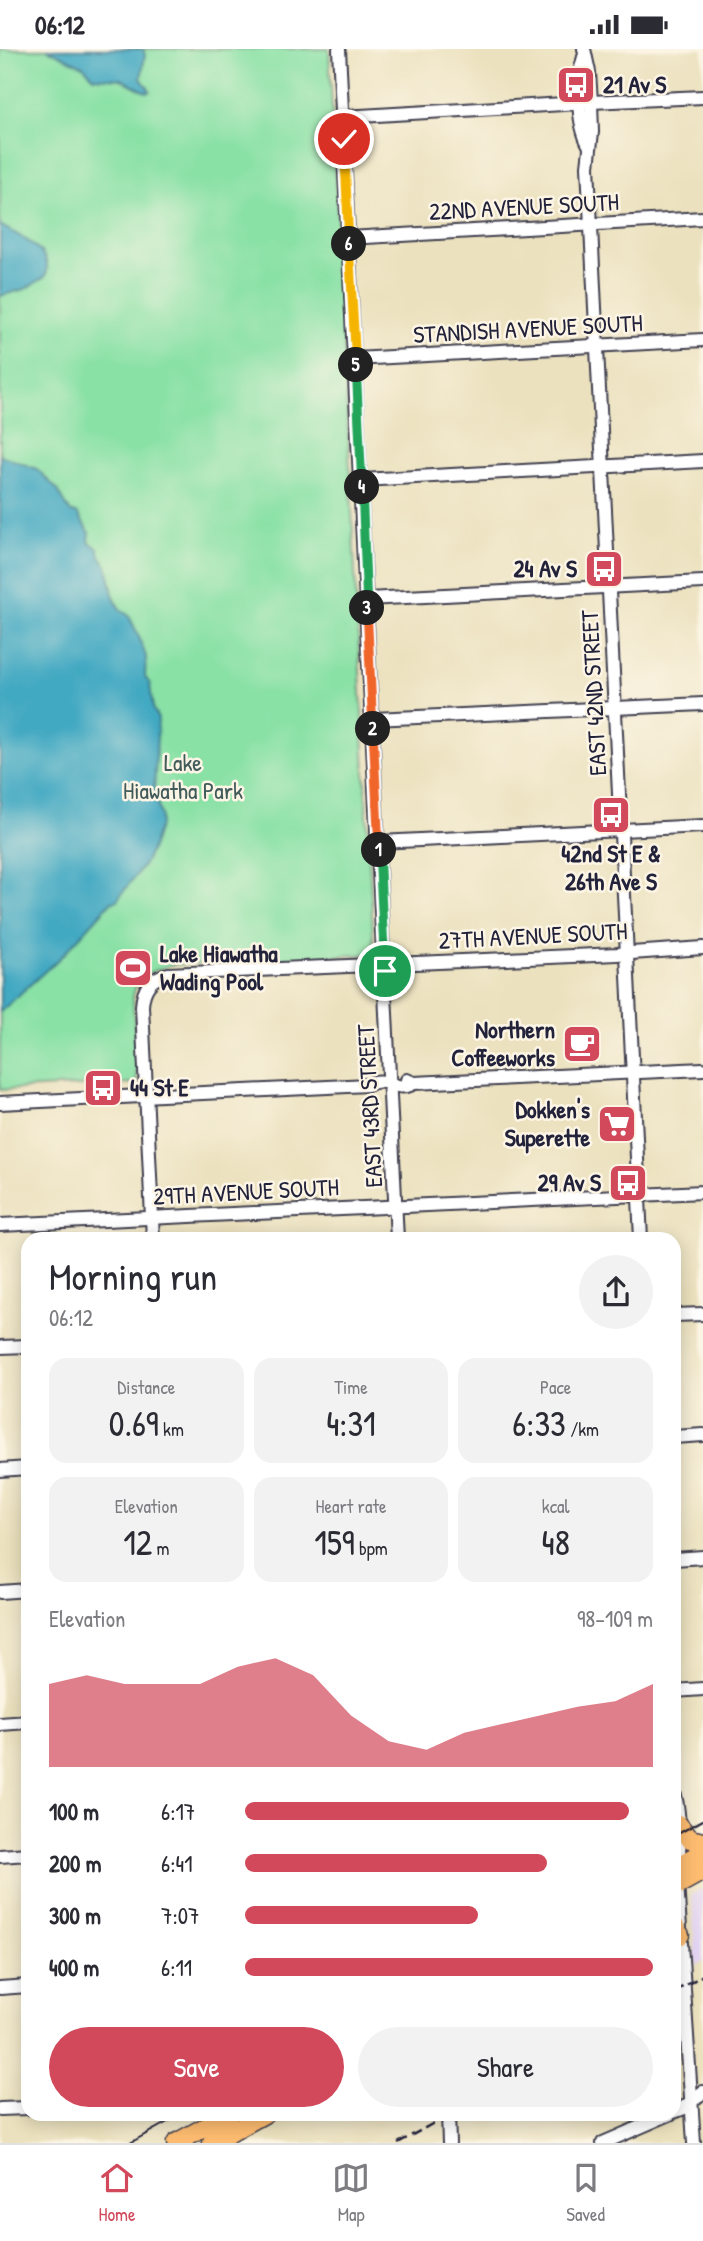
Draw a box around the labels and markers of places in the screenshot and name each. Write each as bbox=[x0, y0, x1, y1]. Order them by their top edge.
bus stop icon: 21 Av S bbox=[555, 64, 597, 106]
place label: 21 Av S bbox=[603, 68, 666, 100]
pin bbox=[314, 109, 374, 169]
pin: 6 bbox=[332, 227, 366, 261]
pin: 5 bbox=[338, 347, 374, 383]
pin: 4 bbox=[344, 469, 380, 505]
bus stop icon: 24 Av S bbox=[583, 548, 625, 590]
place label: 24 Av S bbox=[513, 552, 577, 584]
pin: 3 bbox=[350, 591, 384, 625]
pin: 2 bbox=[356, 711, 390, 747]
bus stop icon: 42nd St E & 26th Ave S bbox=[590, 794, 632, 836]
pin: 1 bbox=[362, 833, 396, 867]
place label: 42nd St E & 26th Ave S bbox=[561, 837, 661, 897]
place label: Lake Hiawatha Wading Pool bbox=[160, 937, 278, 998]
pin bbox=[355, 941, 415, 1001]
sports icon: Lake Hiawatha Wading Pool bbox=[112, 947, 154, 989]
place label: Northern Coffeeworks bbox=[451, 1013, 555, 1073]
cafe icon: Northern Coffeeworks bbox=[561, 1023, 603, 1065]
bus stop icon: 44 St E bbox=[82, 1067, 124, 1109]
place label: 44 St E bbox=[130, 1071, 189, 1103]
place label: Dokken's Superette bbox=[505, 1093, 590, 1154]
supermarket icon: Dokken's Superette bbox=[596, 1103, 638, 1145]
bus stop icon: 29 Av S bbox=[607, 1162, 649, 1204]
place label: 29 Av S bbox=[538, 1166, 601, 1198]

